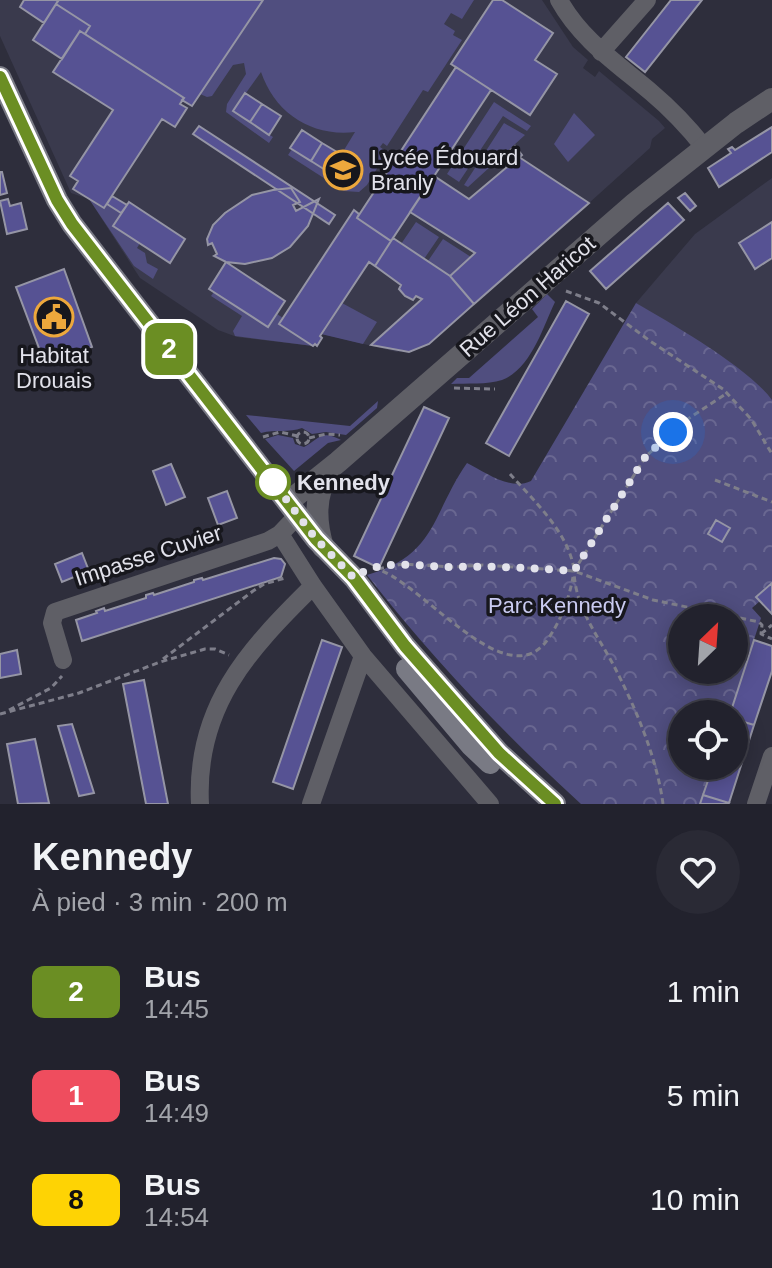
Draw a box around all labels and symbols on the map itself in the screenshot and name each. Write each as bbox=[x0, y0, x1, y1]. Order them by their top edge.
place label: Lycée Édouard Branly bbox=[371, 145, 518, 195]
school or university icon: Lycée Édouard Branly bbox=[322, 149, 364, 191]
street label: Rue Léon Haricot bbox=[455, 231, 600, 362]
public building icon: Habitat Drouais bbox=[33, 296, 75, 338]
line badge: 2 bbox=[143, 323, 195, 375]
place label: Habitat Drouais bbox=[16, 343, 92, 393]
your location bbox=[653, 412, 693, 452]
marker: Kennedy bbox=[256, 465, 290, 499]
place label: Kennedy bbox=[297, 470, 391, 495]
street label: Impasse Cuvier bbox=[72, 520, 225, 591]
park label: Parc Kennedy bbox=[488, 593, 626, 618]
north arrow bbox=[668, 604, 748, 684]

